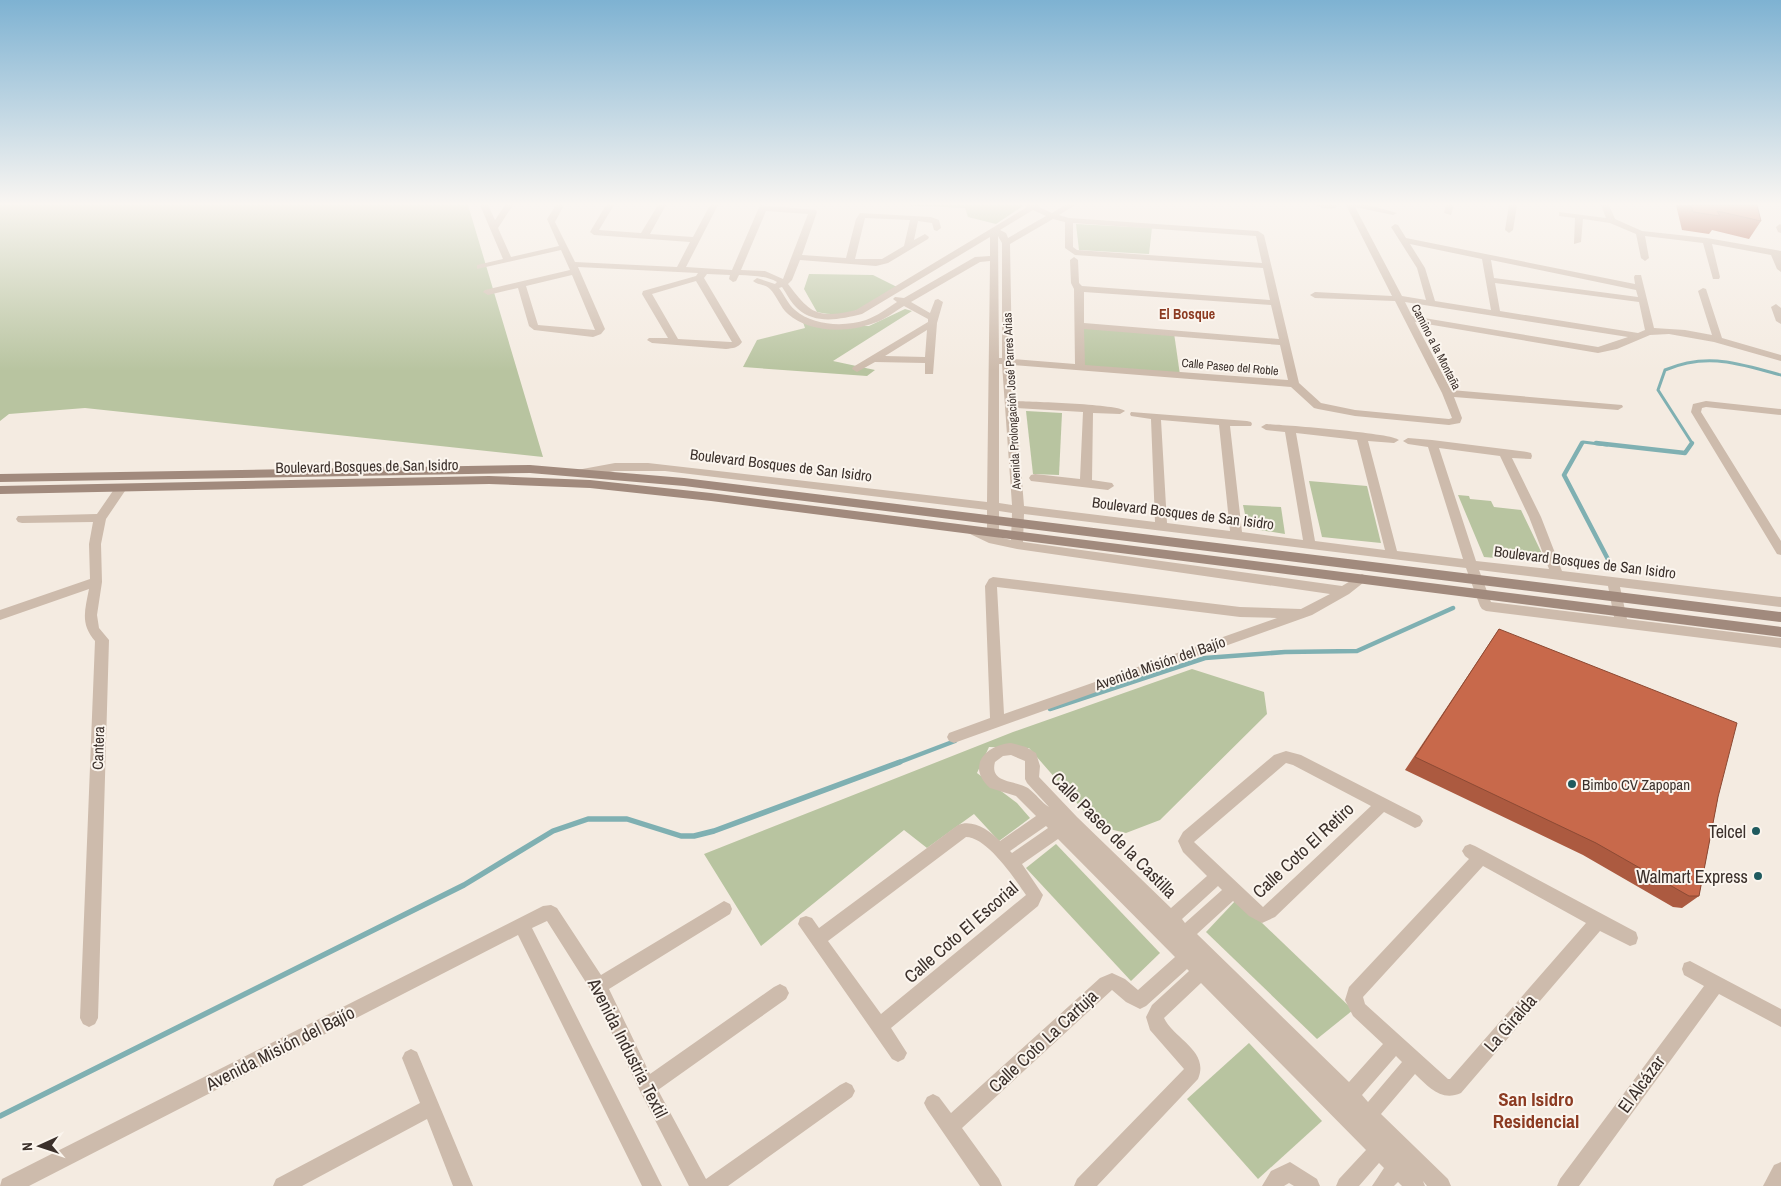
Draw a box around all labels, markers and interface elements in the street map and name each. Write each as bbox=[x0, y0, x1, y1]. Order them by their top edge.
street label: Camino a la Montaña bbox=[1408, 301, 1465, 393]
district label: El Bosque bbox=[1159, 305, 1215, 323]
street label: Avenida Prolongación José Parres Arias bbox=[999, 312, 1025, 491]
street label: Calle Paseo del Roble bbox=[1181, 355, 1279, 379]
street label: Boulevard Bosques de San Isidro bbox=[689, 443, 873, 487]
street label: Boulevard Bosques de San Isidro bbox=[275, 454, 459, 478]
street label: Boulevard Bosques de San Isidro bbox=[1091, 491, 1275, 535]
street label: Boulevard Bosques de San Isidro bbox=[1493, 540, 1677, 584]
street label: Avenida Misión del Bajío bbox=[1091, 631, 1228, 695]
street label: Cantera bbox=[87, 726, 109, 770]
street label: Calle Paseo de la Castilla bbox=[1045, 766, 1183, 904]
place label: Bimbo CV Zapopan bbox=[1582, 774, 1690, 795]
marker: Bimbo CV Zapopan bbox=[1566, 778, 1578, 790]
street label: Calle Coto El Retiro bbox=[1247, 796, 1359, 904]
place label: Telcel bbox=[1708, 819, 1746, 844]
marker: Telcel bbox=[1750, 825, 1762, 837]
place label: Walmart Express bbox=[1636, 864, 1748, 889]
marker: Walmart Express bbox=[1752, 870, 1764, 882]
street label: Calle Coto El Escorial bbox=[899, 875, 1023, 989]
street label: Avenida Industria Textil bbox=[582, 973, 674, 1122]
street label: Calle Coto La Cartuja bbox=[983, 984, 1103, 1098]
street label: La Giralda bbox=[1478, 989, 1542, 1057]
street label: Avenida Misión del Bajío bbox=[200, 1000, 359, 1097]
street label: El Alcázar bbox=[1612, 1050, 1670, 1118]
district label: San Isidro Residencial bbox=[1493, 1086, 1579, 1134]
north arrow bbox=[15, 1121, 65, 1171]
text: N bbox=[18, 1142, 36, 1151]

